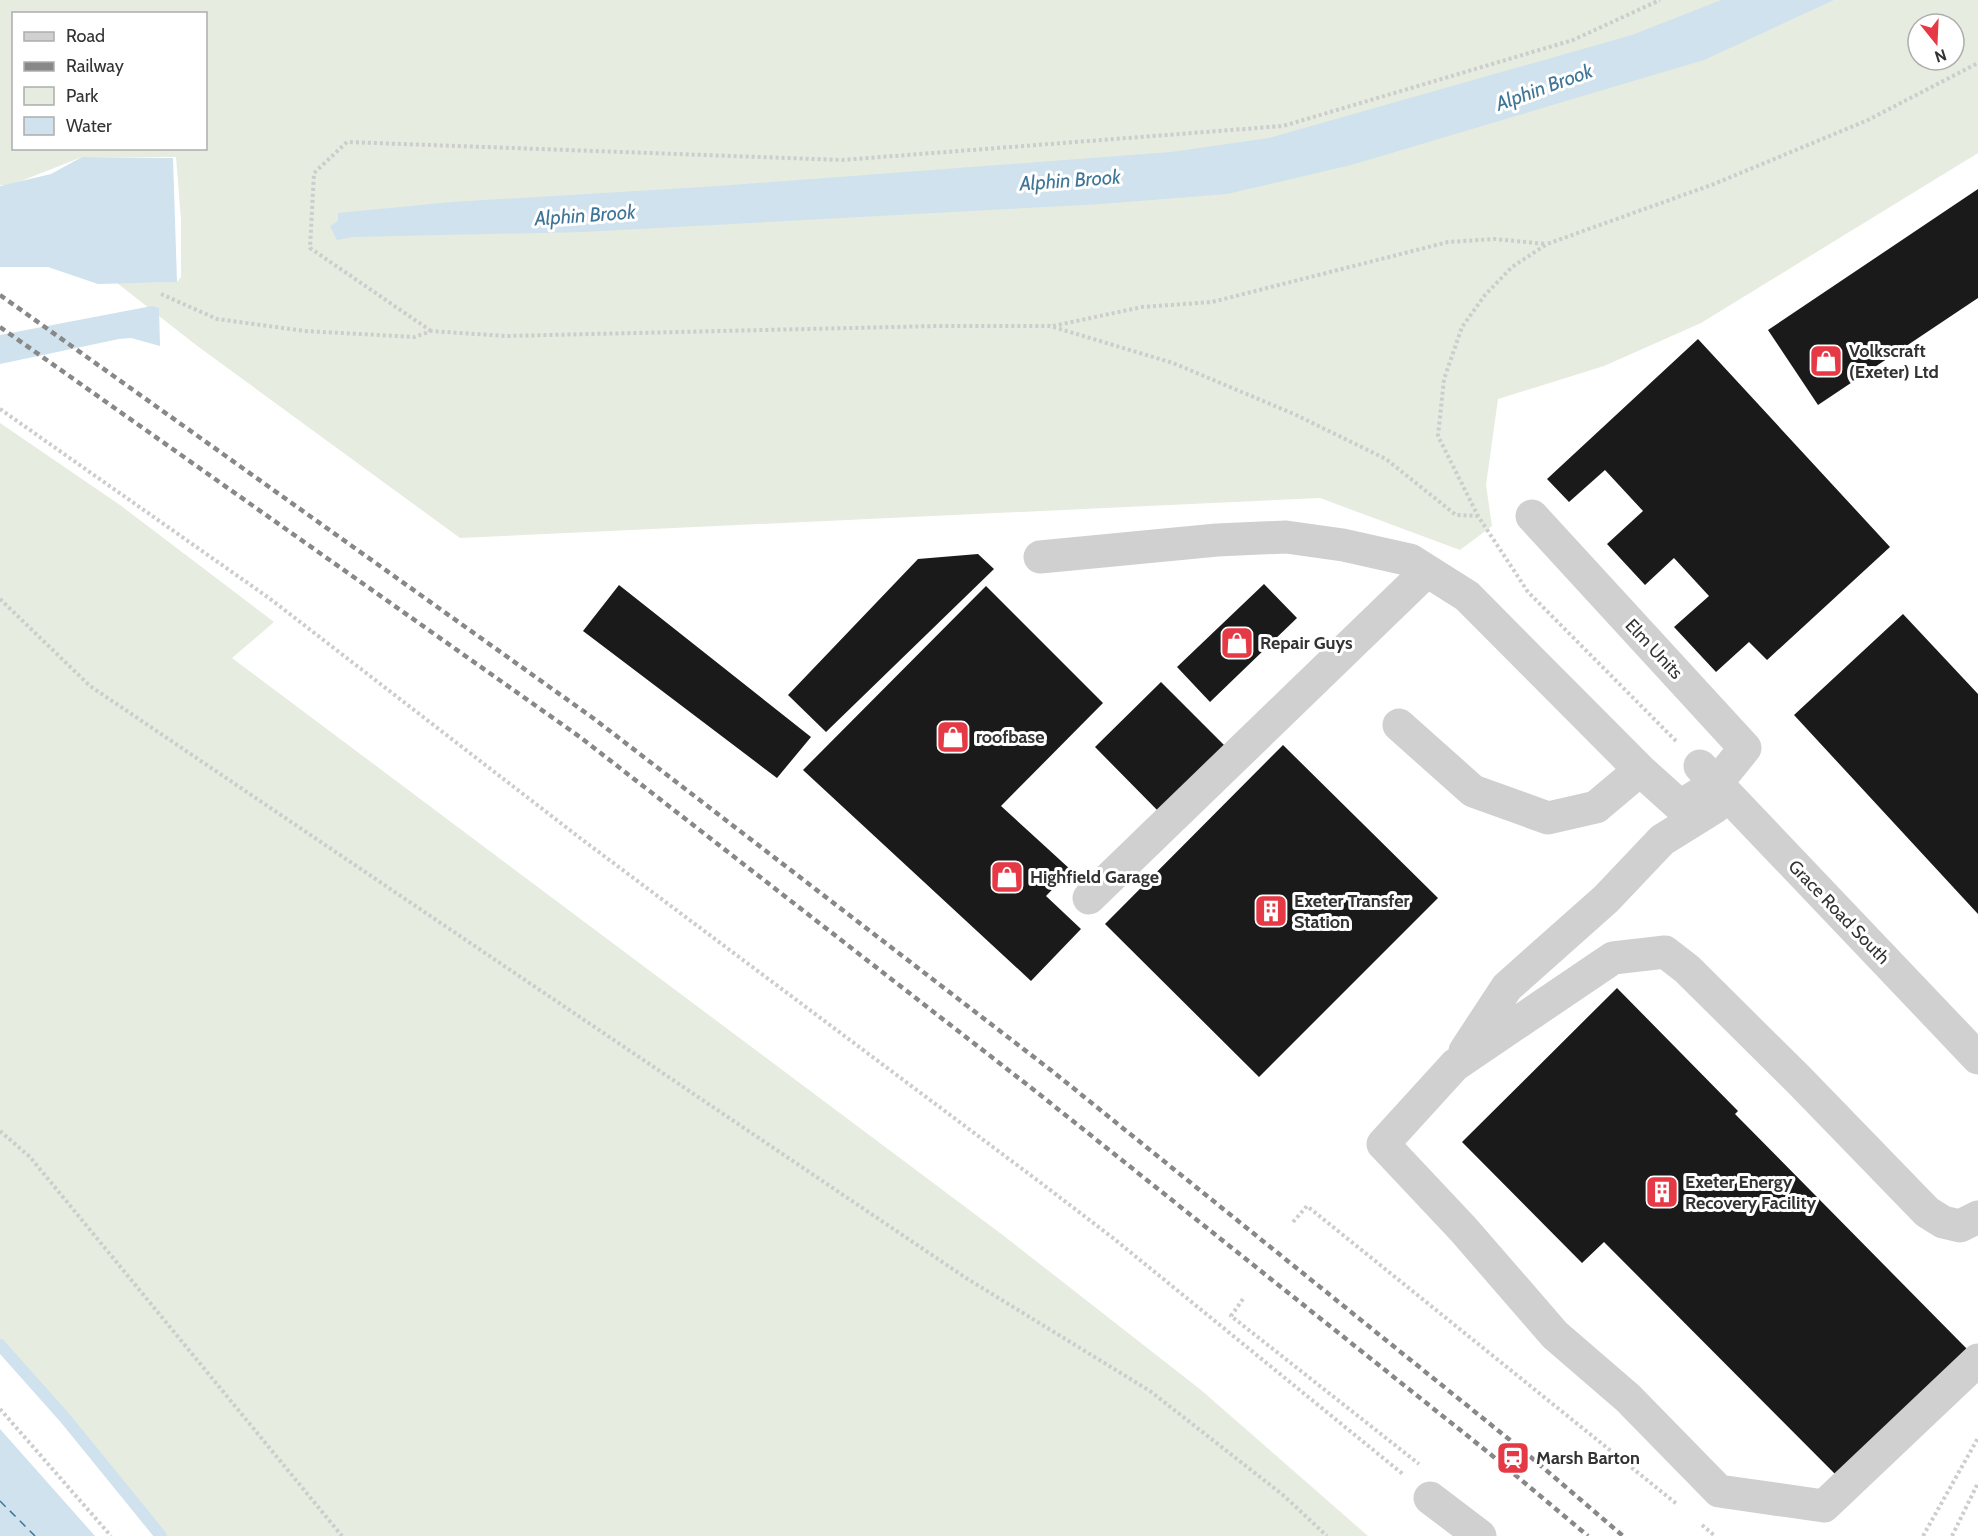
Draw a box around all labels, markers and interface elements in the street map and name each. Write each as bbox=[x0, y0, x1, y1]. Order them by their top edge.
legend bbox=[12, 12, 207, 150]
north arrow bbox=[1906, 12, 1966, 72]
text: Road bbox=[66, 25, 105, 47]
text: N bbox=[1932, 45, 1949, 67]
text: Railway bbox=[66, 55, 124, 77]
water label: Alphin Brook bbox=[1491, 58, 1597, 116]
text: Park bbox=[66, 85, 99, 107]
text: Water bbox=[66, 115, 112, 137]
water label: Alphin Brook bbox=[1018, 164, 1123, 196]
water label: Alphin Brook bbox=[533, 199, 638, 231]
place label: Volkscraft (Exeter) Ltd bbox=[1849, 340, 1939, 383]
shop icon: Volkscraft (Exeter) Ltd bbox=[1808, 343, 1844, 379]
street label: Elm Units bbox=[1621, 614, 1687, 684]
shop icon: Repair Guys bbox=[1219, 625, 1255, 661]
place label: Repair Guys bbox=[1260, 632, 1353, 654]
shop icon: roofbase bbox=[935, 719, 971, 755]
place label: roofbase bbox=[976, 726, 1044, 748]
street label: Grace Road South bbox=[1784, 855, 1894, 969]
shop icon: Highfield Garage bbox=[989, 859, 1025, 895]
place label: Highfield Garage bbox=[1030, 866, 1159, 888]
place label: Exeter Transfer Station bbox=[1294, 890, 1410, 933]
building icon: Exeter Transfer Station bbox=[1253, 893, 1289, 929]
place label: Exeter Energy Recovery Facility bbox=[1685, 1171, 1817, 1214]
building icon: Exeter Energy Recovery Facility bbox=[1644, 1174, 1680, 1210]
station icon: Marsh Barton bbox=[1495, 1440, 1531, 1476]
place label: Marsh Barton bbox=[1536, 1447, 1640, 1469]

